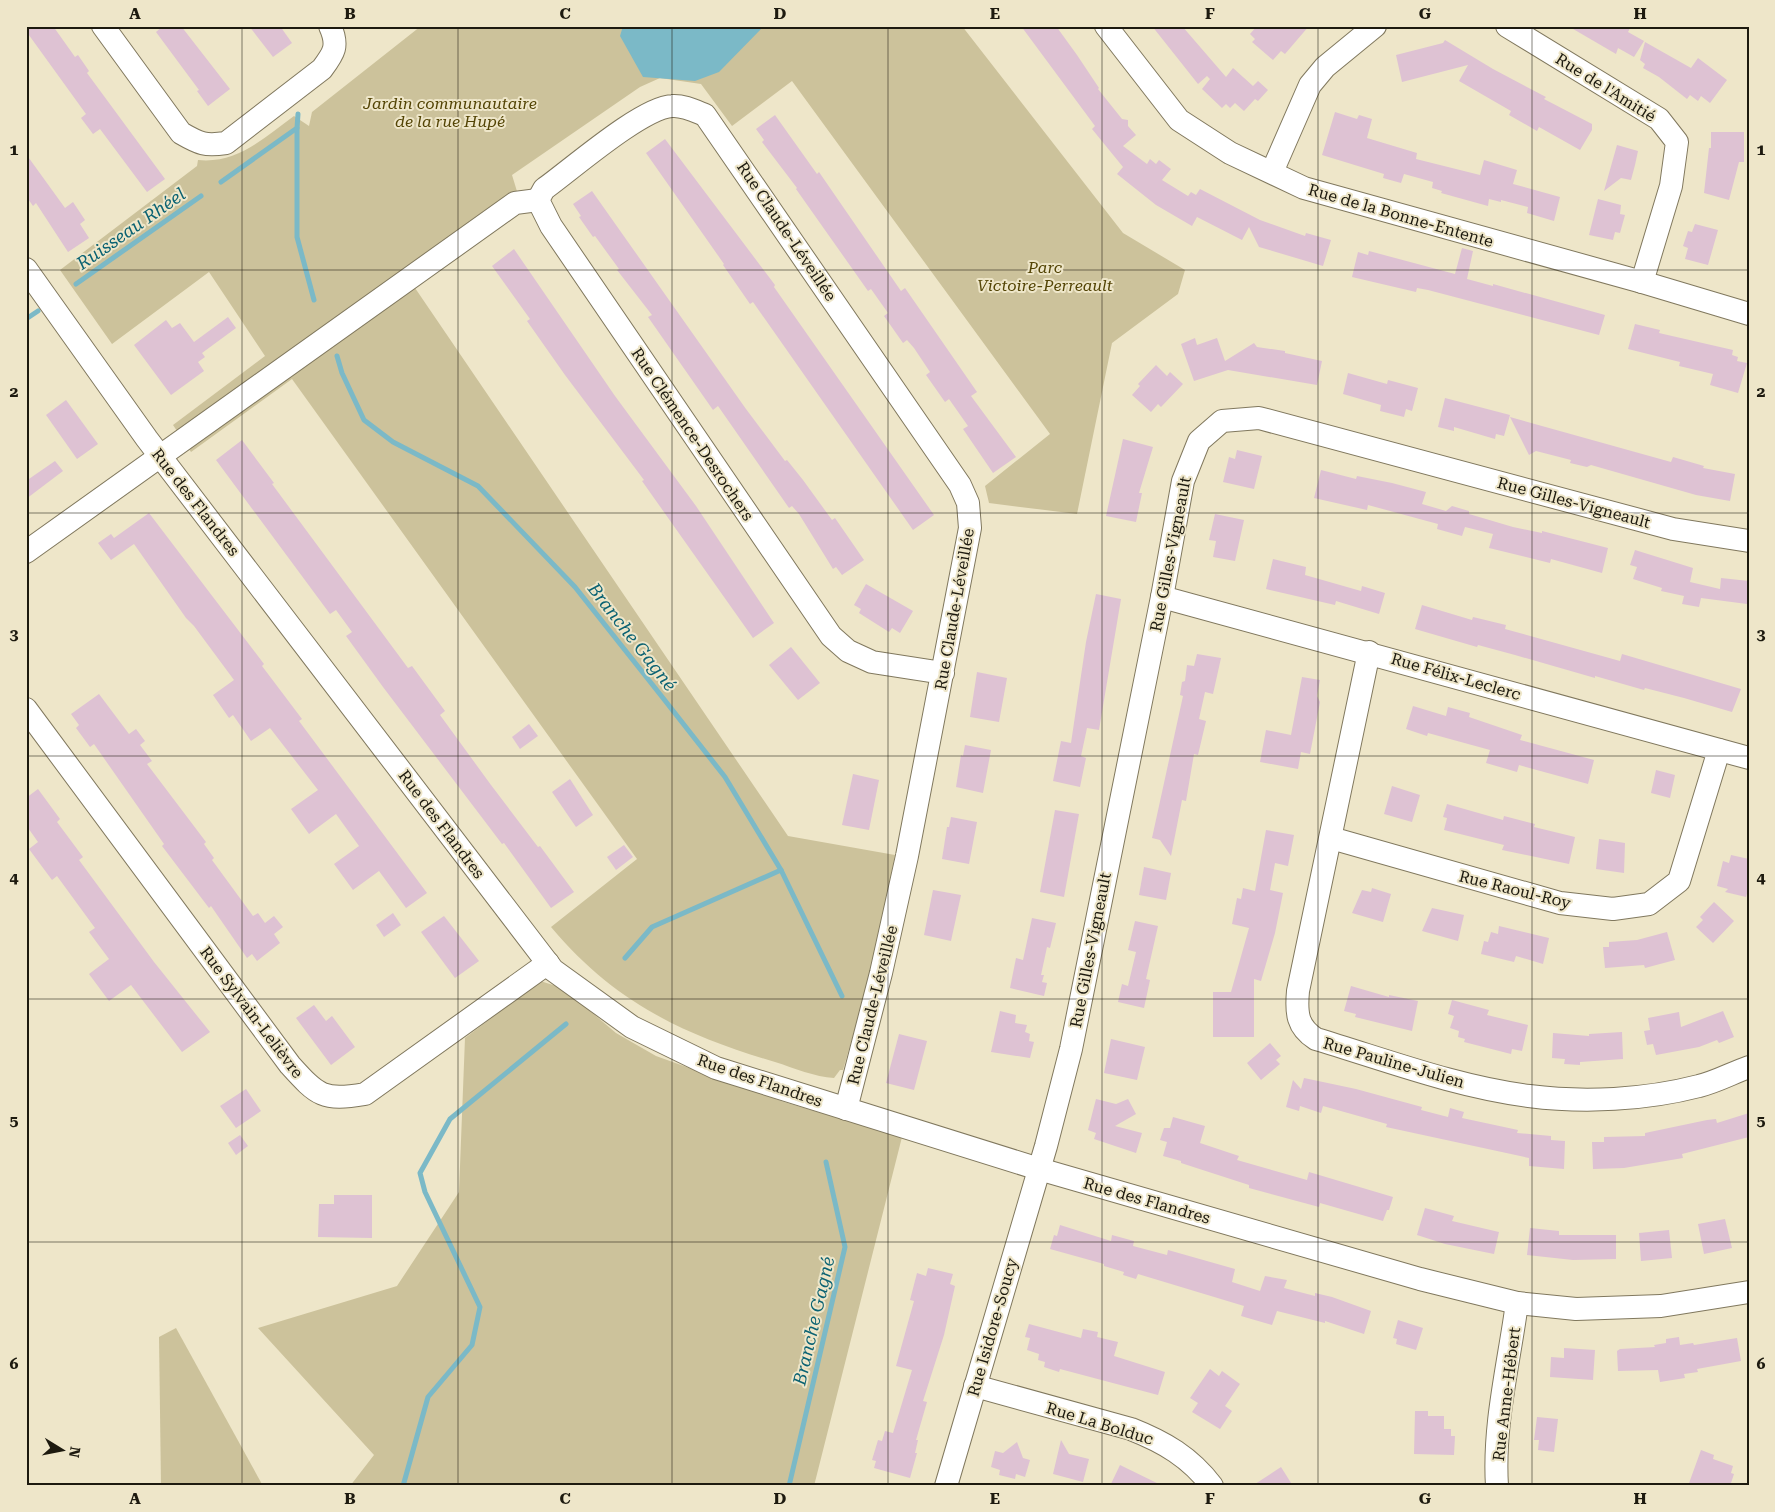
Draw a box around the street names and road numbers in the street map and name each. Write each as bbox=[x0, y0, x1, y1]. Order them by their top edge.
street label: Rue de l'Amitié bbox=[1552, 49, 1660, 126]
street label: Rue Claude-Léveillée bbox=[733, 158, 840, 305]
street label: Rue de la Bonne-Entente bbox=[1306, 180, 1496, 251]
street label: Rue Clémence-Desrochers bbox=[628, 344, 758, 525]
street label: Rue des Flandres bbox=[148, 445, 244, 560]
street label: Rue Gilles-Vigneault bbox=[1495, 473, 1653, 532]
street label: Rue Gilles-Vigneault bbox=[1146, 475, 1195, 633]
street label: Rue Claude-Léveillée bbox=[931, 527, 978, 691]
street label: Rue Félix-Leclerc bbox=[1389, 649, 1523, 704]
street label: Rue des Flandres bbox=[395, 766, 489, 883]
street label: Rue Raoul-Roy bbox=[1457, 866, 1573, 913]
street label: Rue Gilles-Vigneault bbox=[1066, 871, 1115, 1029]
street label: Rue Claude-Léveillée bbox=[843, 923, 902, 1087]
street label: Rue Sylvain-Lelièvre bbox=[196, 943, 307, 1082]
street label: Rue Pauline-Julien bbox=[1321, 1033, 1467, 1092]
street label: Rue des Flandres bbox=[695, 1050, 825, 1111]
street label: Rue des Flandres bbox=[1081, 1173, 1213, 1228]
street label: Rue Isidore-Soucy bbox=[964, 1255, 1021, 1399]
street label: Rue Anne-Hébert bbox=[1489, 1326, 1524, 1462]
street label: Rue La Bolduc bbox=[1044, 1398, 1156, 1449]

